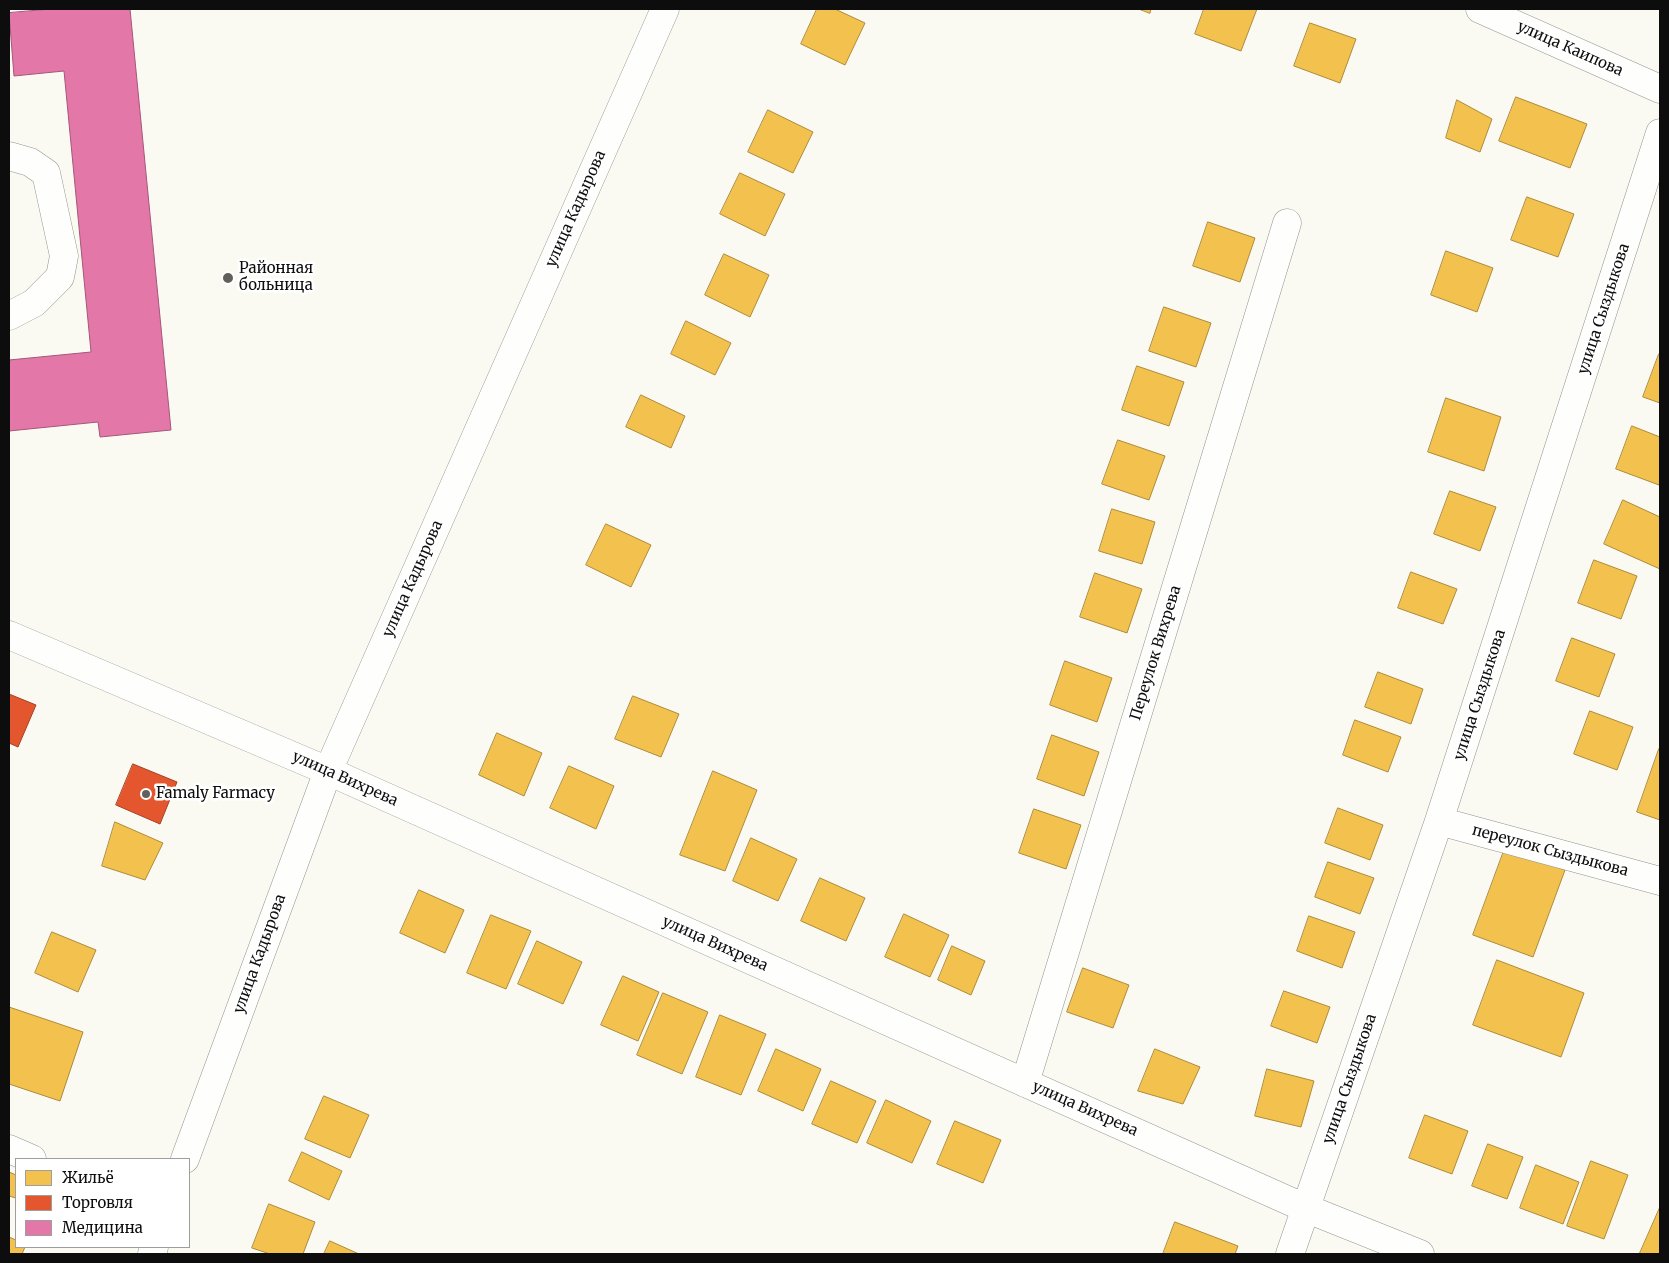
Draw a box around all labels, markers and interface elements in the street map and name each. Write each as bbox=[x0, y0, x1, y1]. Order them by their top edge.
street label: улица Каипова bbox=[1514, 18, 1626, 80]
street label: улица Кадырова bbox=[542, 148, 610, 270]
street label: улица Сыздыкова bbox=[1574, 241, 1634, 377]
place label: Районная больница bbox=[239, 260, 313, 295]
marker: Районная больница bbox=[221, 271, 235, 285]
street label: улица Кадырова bbox=[379, 518, 447, 640]
street label: Переулок Вихрева bbox=[1127, 583, 1185, 723]
street label: улица Сыздыкова bbox=[1450, 627, 1510, 763]
street label: улица Вихрева bbox=[289, 748, 401, 810]
place label: Famaly Farmacy bbox=[156, 785, 275, 803]
marker: Famaly Farmacy bbox=[140, 788, 152, 800]
street label: переулок Сыздыкова bbox=[1470, 821, 1630, 881]
street label: улица Кадырова bbox=[230, 892, 290, 1016]
street label: улица Вихрева bbox=[659, 913, 771, 975]
street label: улица Сыздыкова bbox=[1319, 1012, 1381, 1146]
street label: улица Вихрева bbox=[1029, 1078, 1141, 1140]
legend bbox=[15, 1158, 190, 1248]
text: Жильё bbox=[62, 1168, 114, 1187]
text: Торговля bbox=[62, 1193, 133, 1212]
text: Медицина bbox=[62, 1218, 143, 1237]

